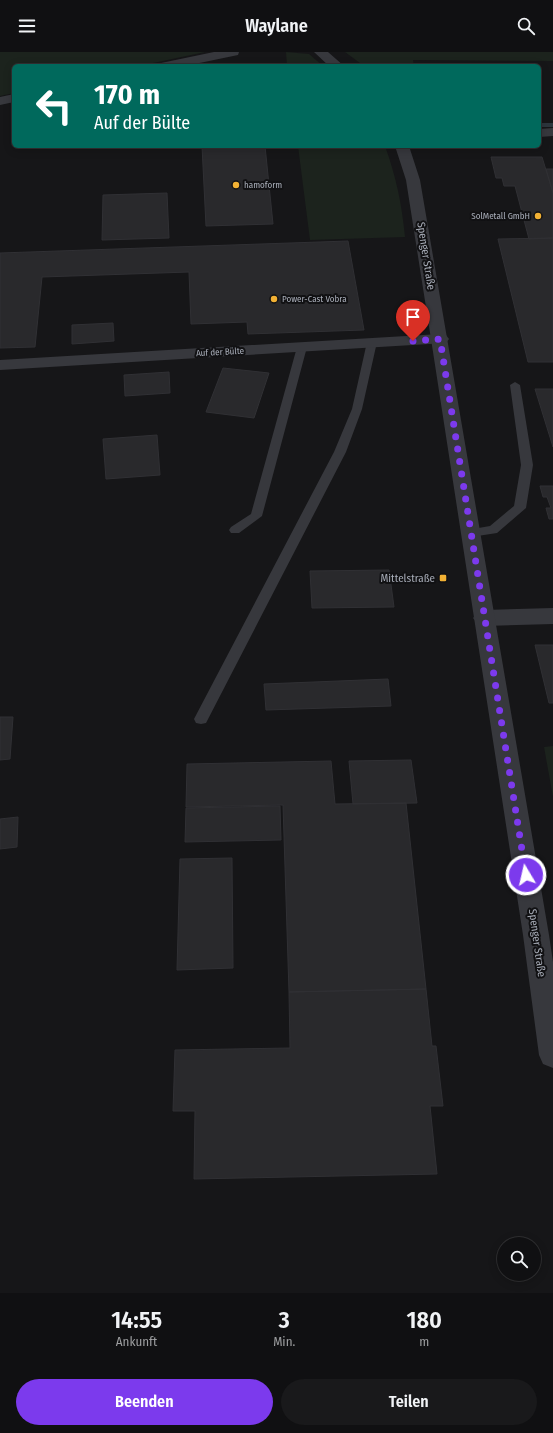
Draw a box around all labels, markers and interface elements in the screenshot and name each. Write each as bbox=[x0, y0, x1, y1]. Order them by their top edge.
icon: menu bbox=[16, 15, 38, 37]
text: Waylane bbox=[245, 15, 308, 37]
icon: search bbox=[515, 15, 537, 37]
text: 170 m bbox=[94, 78, 160, 111]
icon: left bbox=[28, 80, 80, 132]
text: Auf der Bülte bbox=[94, 112, 190, 134]
marker: hamoform bbox=[231, 180, 241, 190]
place label: hamoform bbox=[244, 180, 282, 190]
place label: SolMetall GmbH bbox=[471, 211, 530, 221]
marker: SolMetall GmbH bbox=[533, 211, 543, 221]
street label: Spenger Straße bbox=[414, 221, 438, 291]
marker: Power-Cast Vobra bbox=[269, 294, 279, 304]
place label: Power-Cast Vobra bbox=[282, 294, 347, 304]
pin bbox=[396, 300, 430, 341]
icon: arrive bbox=[402, 306, 424, 328]
street label: Auf der Bülte bbox=[196, 346, 245, 358]
place label: Mittelstraße bbox=[381, 572, 435, 585]
marker: Mittelstraße bbox=[438, 573, 448, 583]
position arrow bbox=[505, 854, 547, 896]
street label: Spenger Straße bbox=[526, 908, 548, 978]
map controls bbox=[497, 1237, 541, 1281]
button: search bbox=[497, 1237, 541, 1281]
text: 14:55 bbox=[111, 1306, 162, 1334]
text: 3 bbox=[279, 1306, 290, 1334]
text: 180 bbox=[406, 1306, 442, 1334]
text: Ankunft bbox=[116, 1334, 157, 1349]
text: Min. bbox=[273, 1334, 295, 1349]
text: m bbox=[419, 1334, 429, 1349]
button: Beenden bbox=[16, 1379, 273, 1425]
button: Teilen bbox=[281, 1379, 537, 1425]

